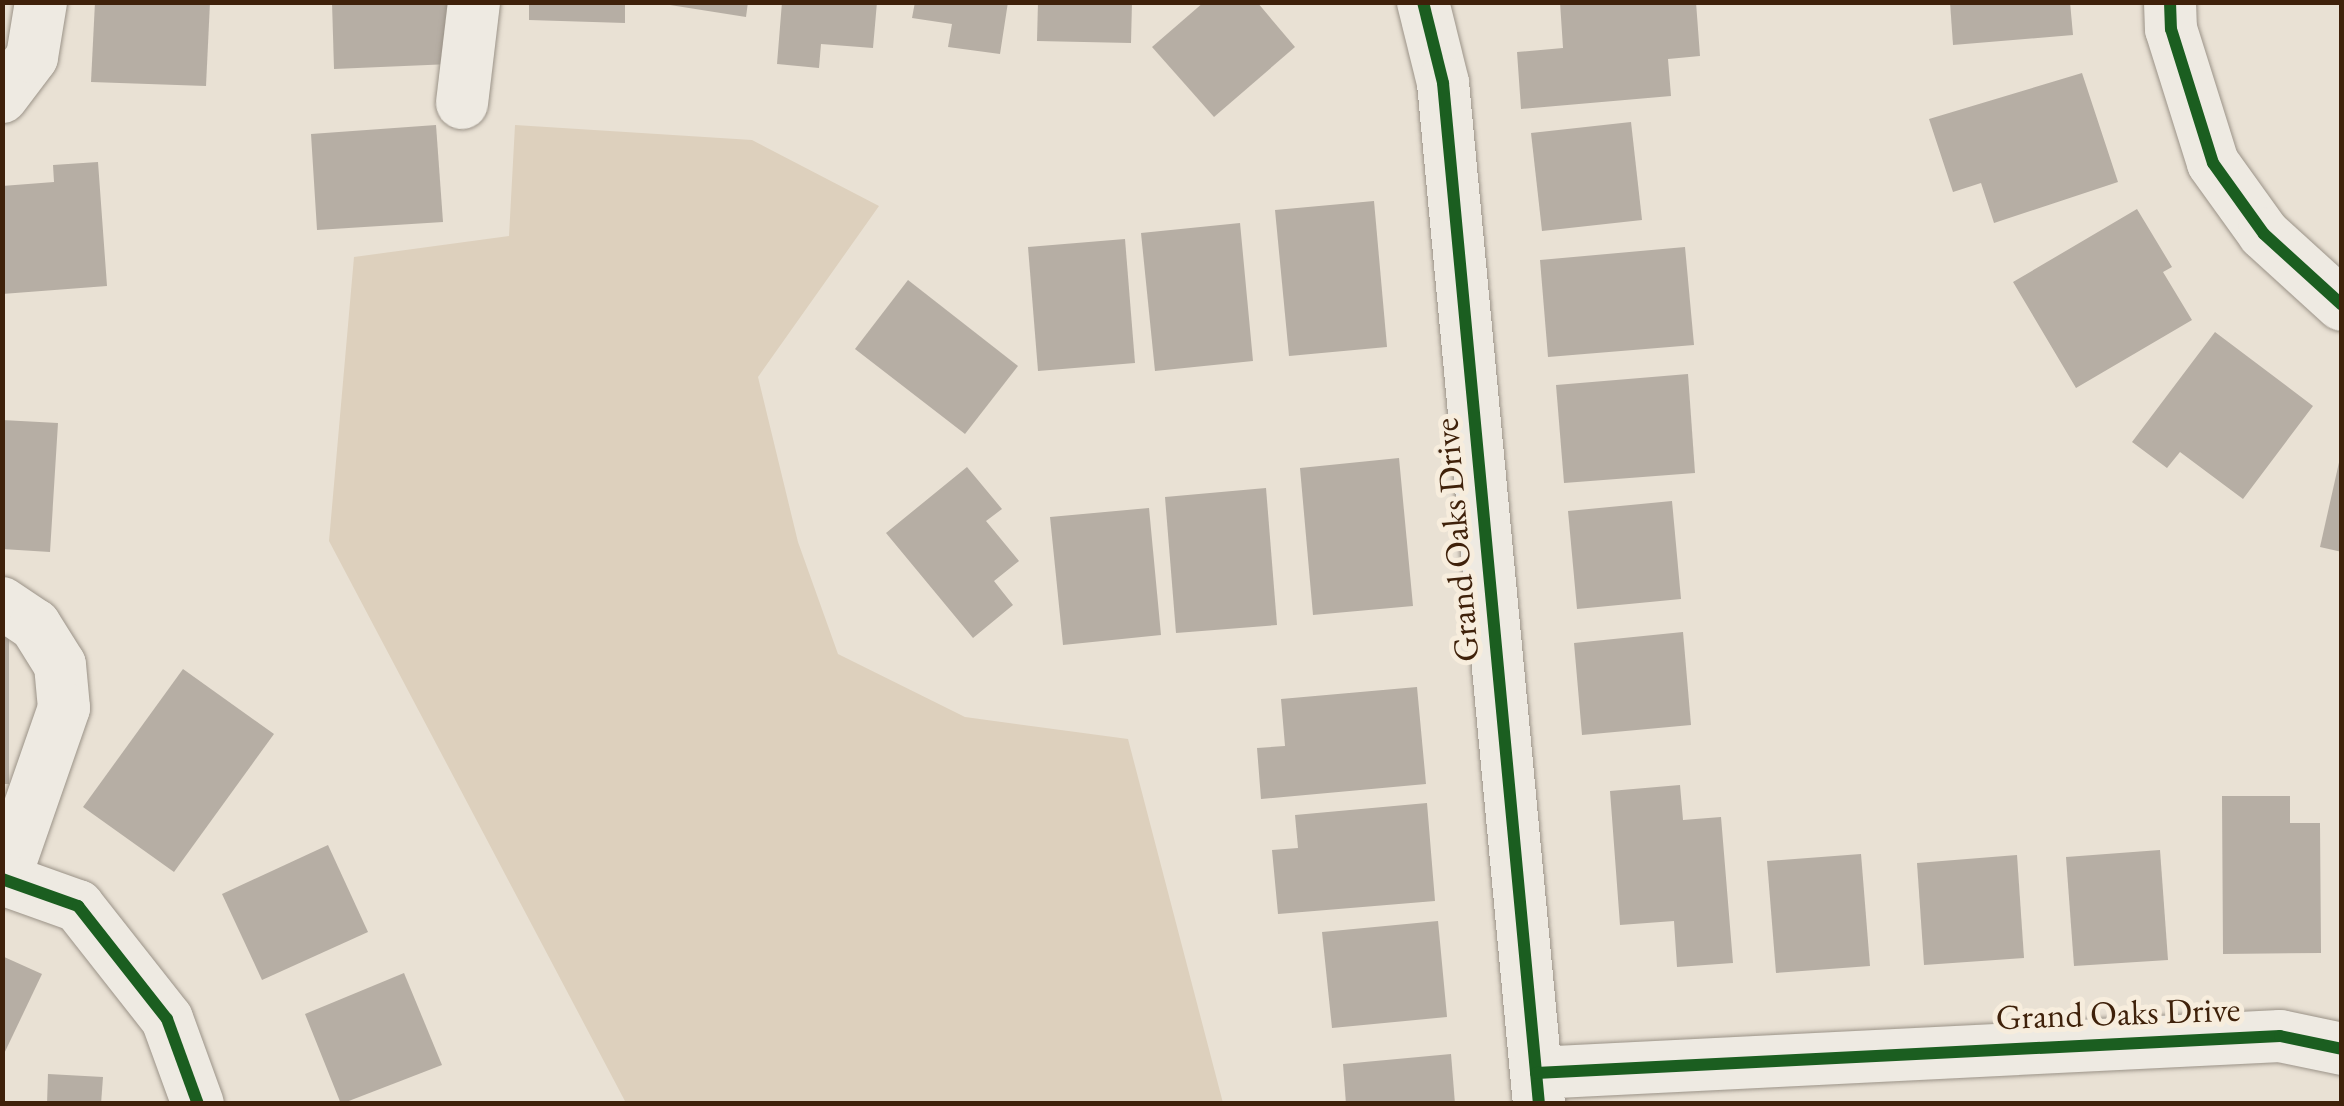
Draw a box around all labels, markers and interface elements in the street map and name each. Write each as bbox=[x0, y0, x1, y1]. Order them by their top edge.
street label: Grand Oaks Drive bbox=[1424, 416, 1488, 664]
street label: Grand Oaks Drive bbox=[1995, 988, 2241, 1038]

